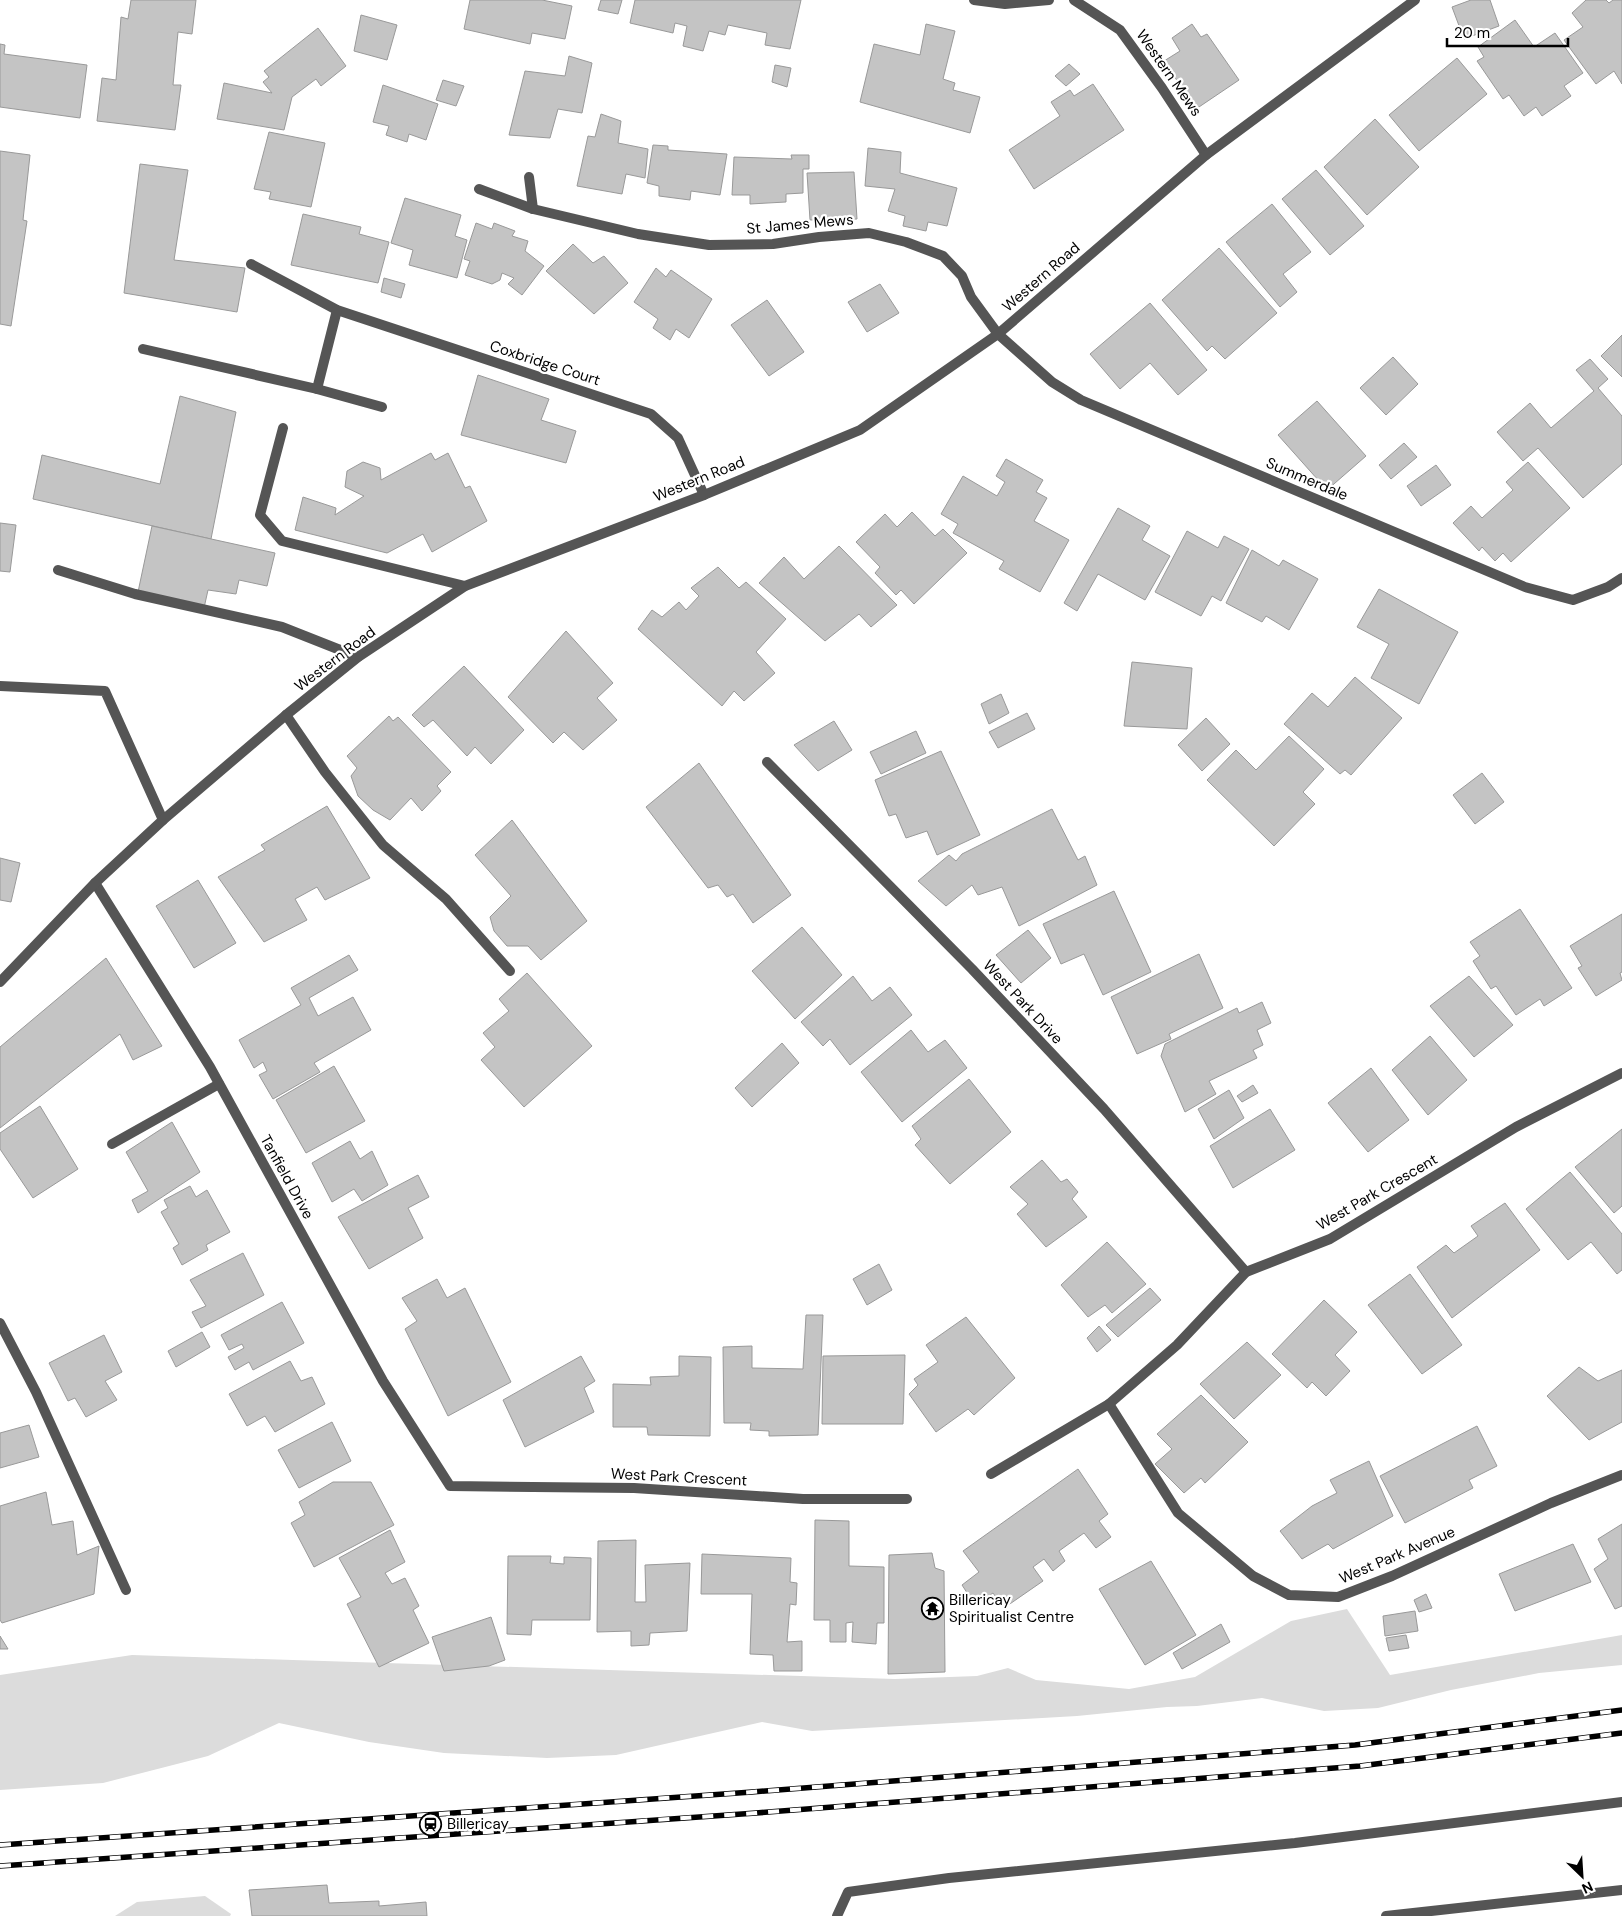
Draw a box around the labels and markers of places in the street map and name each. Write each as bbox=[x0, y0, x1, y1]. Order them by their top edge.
place label: Billericay Spiritualist Centre bbox=[949, 1590, 1074, 1627]
temple icon: Billericay Spiritualist Centre bbox=[921, 1597, 945, 1621]
station icon: Billericay bbox=[419, 1812, 443, 1836]
place label: Billericay bbox=[447, 1814, 510, 1834]

